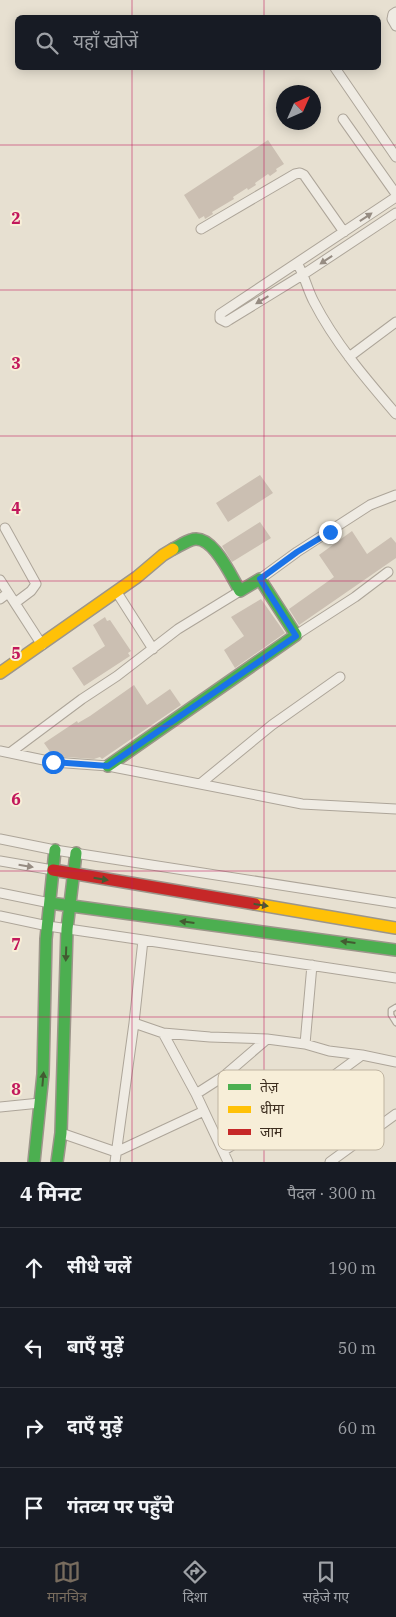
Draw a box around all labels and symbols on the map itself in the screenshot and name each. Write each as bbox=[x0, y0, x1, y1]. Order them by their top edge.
north arrow bbox=[276, 85, 321, 130]
text: 2 bbox=[11, 208, 21, 228]
one-way arrow bbox=[360, 212, 373, 222]
one-way arrow bbox=[320, 255, 333, 264]
one-way arrow bbox=[256, 295, 269, 304]
text: 3 bbox=[11, 353, 21, 373]
text: 4 bbox=[11, 498, 21, 518]
route end bbox=[319, 521, 342, 544]
text: 5 bbox=[11, 643, 21, 663]
route start bbox=[42, 751, 65, 774]
text: 6 bbox=[11, 789, 21, 809]
one-way arrow bbox=[19, 862, 35, 870]
one-way arrow bbox=[93, 876, 109, 884]
one-way arrow bbox=[253, 902, 269, 910]
one-way arrow bbox=[178, 917, 194, 925]
text: 7 bbox=[11, 934, 21, 954]
one-way arrow bbox=[339, 938, 355, 946]
one-way arrow bbox=[62, 946, 70, 962]
one-way arrow bbox=[39, 1070, 47, 1086]
legend bbox=[218, 1070, 384, 1150]
text: तेज़ bbox=[260, 1078, 279, 1096]
text: 8 bbox=[11, 1079, 21, 1099]
text: धीमा bbox=[260, 1100, 285, 1118]
text: जाम bbox=[260, 1123, 283, 1141]

